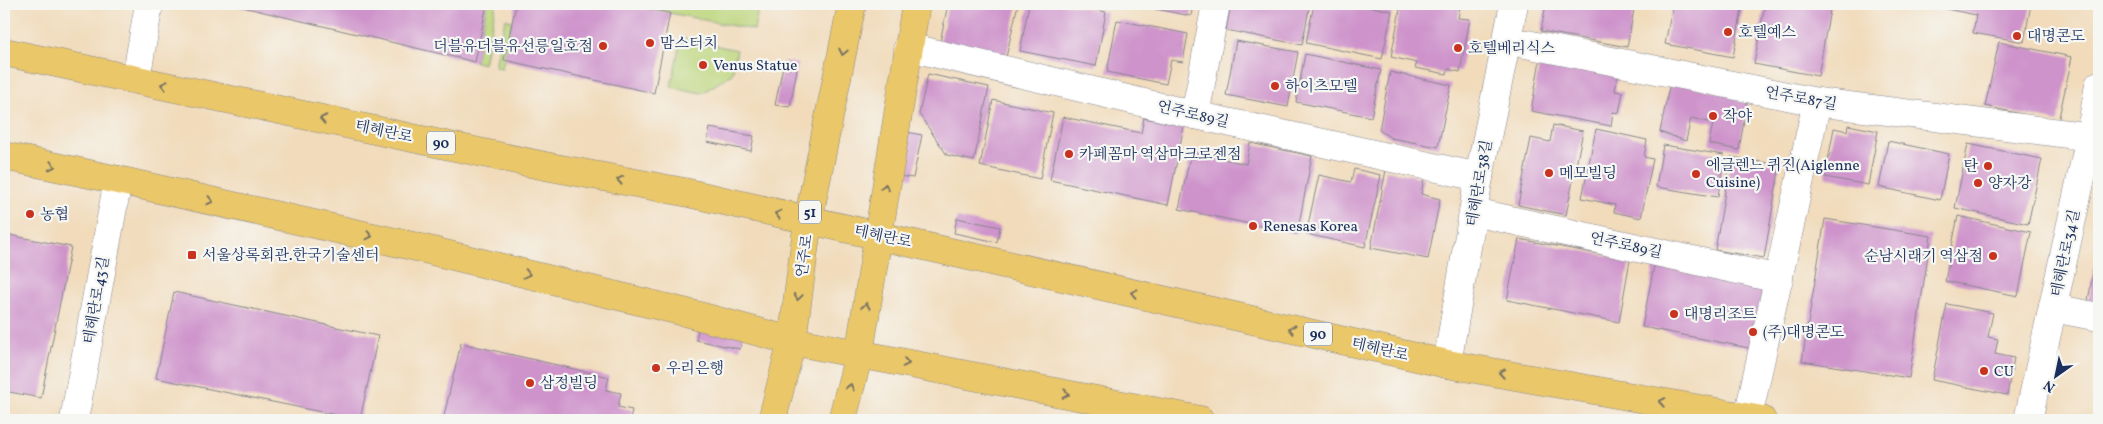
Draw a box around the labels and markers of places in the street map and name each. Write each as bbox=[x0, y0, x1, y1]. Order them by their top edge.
place label: 호텔예스 bbox=[1738, 23, 1796, 44]
marker: 호텔예스 bbox=[1722, 26, 1734, 38]
place label: 대명콘도 bbox=[2027, 27, 2085, 48]
marker: 대명콘도 bbox=[2011, 30, 2023, 42]
place label: 맘스터치 bbox=[660, 34, 718, 55]
place label: 더블유더블유선릉일호점 bbox=[434, 37, 593, 58]
marker: 맘스터치 bbox=[644, 37, 656, 49]
place label: 호텔베리식스 bbox=[1468, 39, 1555, 60]
marker: 더블유더블유선릉일호점 bbox=[597, 40, 609, 52]
marker: 호텔베리식스 bbox=[1452, 42, 1464, 54]
place label: Venus Statue bbox=[713, 56, 797, 77]
marker: Venus Statue bbox=[697, 59, 709, 71]
place label: 하이츠모텔 bbox=[1285, 77, 1357, 98]
marker: 하이츠모텔 bbox=[1269, 80, 1281, 92]
place label: 작야 bbox=[1723, 107, 1752, 128]
marker: 작야 bbox=[1707, 110, 1719, 122]
place label: 카페꼼마 역삼마크로젠점 bbox=[1079, 145, 1241, 166]
marker: 카페꼼마 역삼마크로젠점 bbox=[1063, 148, 1075, 160]
place label: 에글렌느 퀴진(Aiglenne Cuisine) bbox=[1706, 156, 1860, 194]
place label: 탄 bbox=[1964, 157, 1979, 178]
marker: 탄 bbox=[1982, 160, 1994, 172]
place label: 메모빌딩 bbox=[1559, 164, 1617, 185]
marker: 메모빌딩 bbox=[1543, 167, 1555, 179]
marker: 에글렌느 퀴진(Aiglenne Cuisine) bbox=[1690, 168, 1702, 180]
place label: 양자강 bbox=[1988, 174, 2032, 195]
marker: 양자강 bbox=[1972, 177, 1984, 189]
place label: 농협 bbox=[40, 205, 69, 226]
marker: 농협 bbox=[24, 208, 36, 220]
place label: Renesas Korea bbox=[1263, 217, 1358, 238]
marker: Renesas Korea bbox=[1247, 220, 1259, 232]
place label: 서울상록회관.한국기술센터 bbox=[202, 246, 379, 267]
place label: 순남시래기 역삼점 bbox=[1864, 247, 1983, 268]
marker: 서울상록회관.한국기술센터 bbox=[186, 249, 198, 261]
marker: 순남시래기 역삼점 bbox=[1987, 250, 1999, 262]
place label: 대명리조트 bbox=[1684, 305, 1757, 326]
marker: 대명리조트 bbox=[1668, 308, 1680, 320]
place label: (주)대명콘도 bbox=[1763, 323, 1845, 344]
marker: (주)대명콘도 bbox=[1747, 326, 1759, 338]
place label: 우리은행 bbox=[666, 359, 724, 380]
marker: 우리은행 bbox=[650, 362, 662, 374]
place label: CU bbox=[1994, 362, 2014, 383]
marker: CU bbox=[1978, 365, 1990, 377]
place label: 삼정빌딩 bbox=[540, 374, 598, 395]
marker: 삼정빌딩 bbox=[524, 377, 536, 389]

